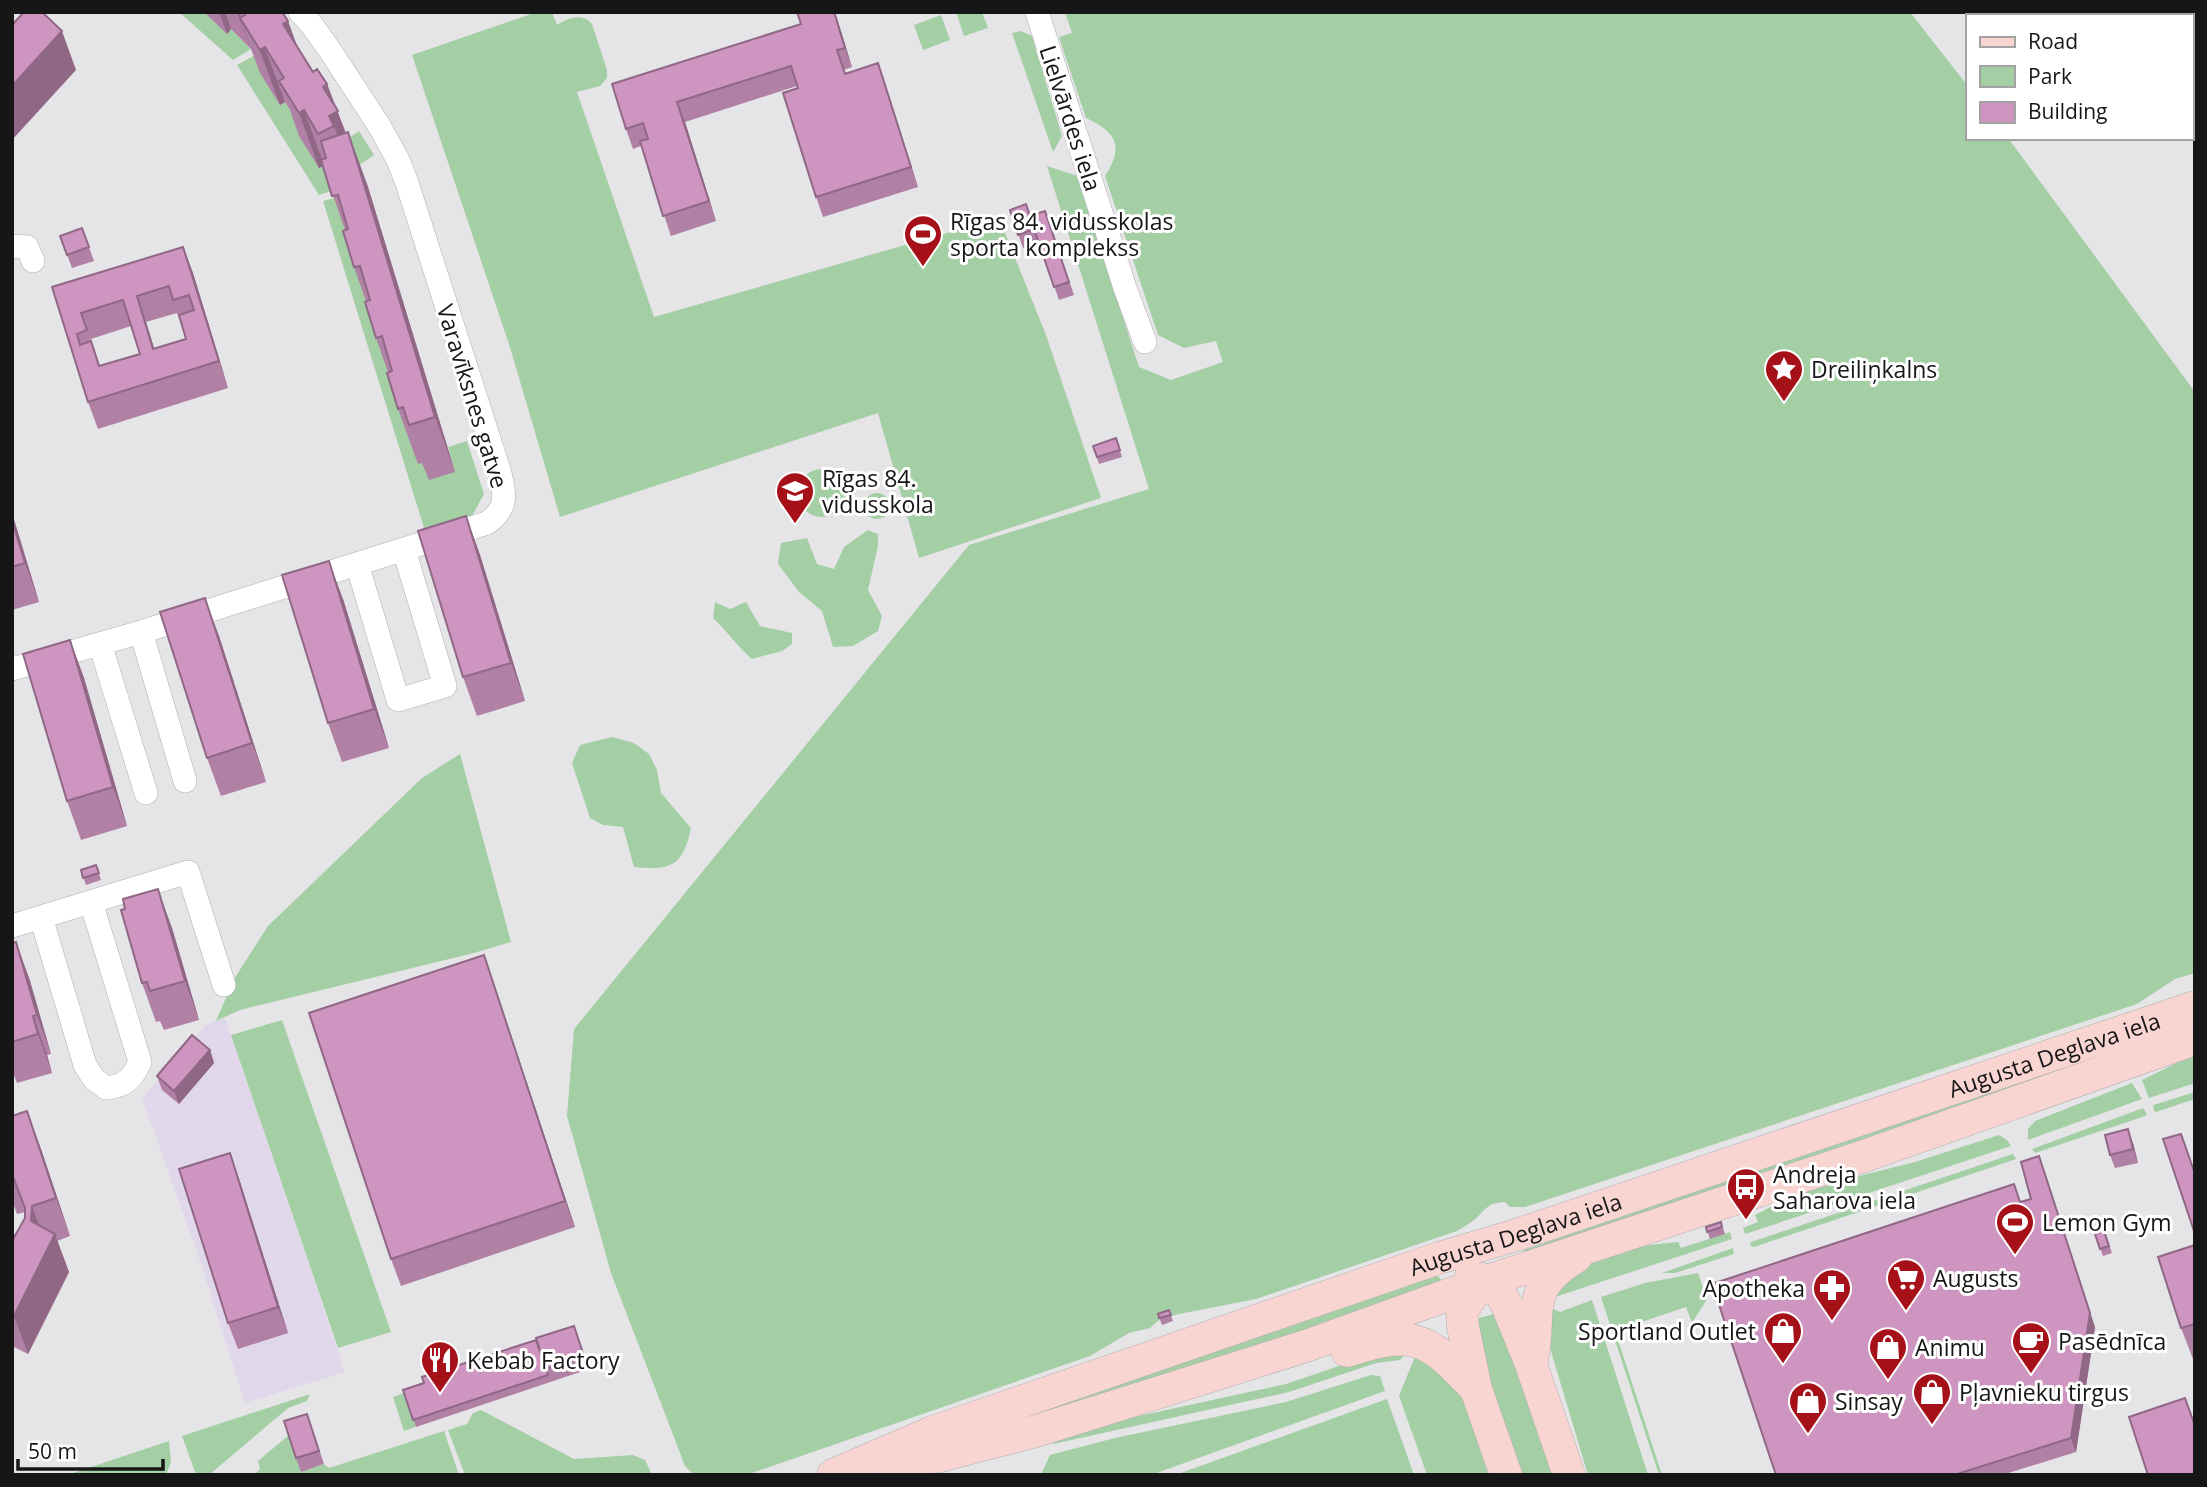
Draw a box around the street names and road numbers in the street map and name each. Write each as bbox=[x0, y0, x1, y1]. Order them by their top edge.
street label: Lielvārdes iela bbox=[1032, 41, 1110, 195]
street label: Varavīksnes gatve bbox=[430, 300, 516, 492]
street label: Augusta Deglava iela bbox=[1944, 1004, 2164, 1105]
street label: Augusta Deglava iela bbox=[1405, 1185, 1626, 1283]

